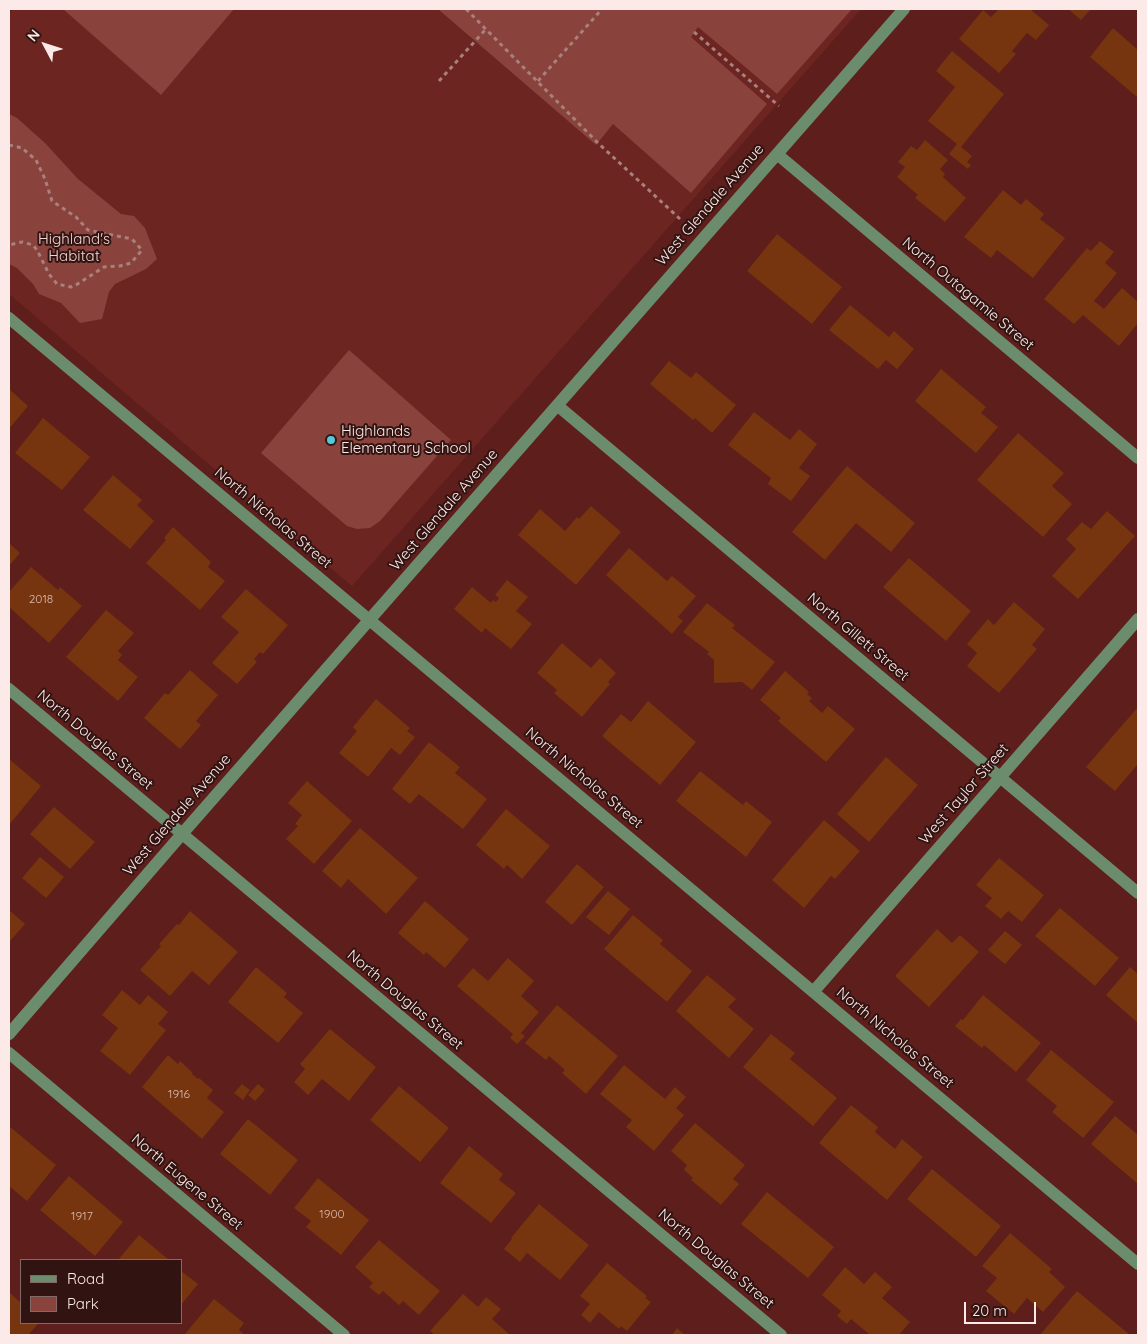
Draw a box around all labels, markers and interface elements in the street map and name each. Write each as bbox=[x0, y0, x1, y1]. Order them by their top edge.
north arrow bbox=[20, 20, 70, 70]
text: N bbox=[23, 26, 44, 45]
street label: West Glendale Avenue bbox=[652, 141, 768, 269]
park label: Highland's Habitat bbox=[38, 230, 110, 265]
street label: North Outagamie Street bbox=[898, 234, 1038, 354]
place label: Highlands Elementary School bbox=[341, 422, 471, 457]
marker: Highlands Elementary School bbox=[325, 434, 337, 446]
street label: West Glendale Avenue bbox=[386, 446, 502, 574]
street label: North Nicholas Street bbox=[211, 464, 335, 572]
street label: North Gillett Street bbox=[803, 589, 913, 685]
house number: 2018 bbox=[29, 592, 53, 606]
street label: North Douglas Street bbox=[33, 686, 157, 794]
street label: North Nicholas Street bbox=[522, 724, 646, 832]
street label: West Taylor Street bbox=[915, 740, 1013, 848]
street label: West Glendale Avenue bbox=[119, 751, 235, 879]
street label: North Douglas Street bbox=[343, 946, 467, 1054]
street label: North Nicholas Street bbox=[833, 984, 957, 1092]
house number: 1916 bbox=[168, 1087, 190, 1101]
street label: North Eugene Street bbox=[128, 1130, 246, 1234]
street label: North Douglas Street bbox=[654, 1205, 778, 1313]
house number: 1900 bbox=[319, 1207, 345, 1221]
house number: 1917 bbox=[71, 1209, 93, 1223]
legend bbox=[20, 1259, 182, 1324]
text: Road bbox=[67, 1269, 104, 1288]
scale bar bbox=[967, 1292, 1040, 1324]
text: Park bbox=[67, 1294, 99, 1313]
text: 20 m bbox=[972, 1301, 1007, 1320]

